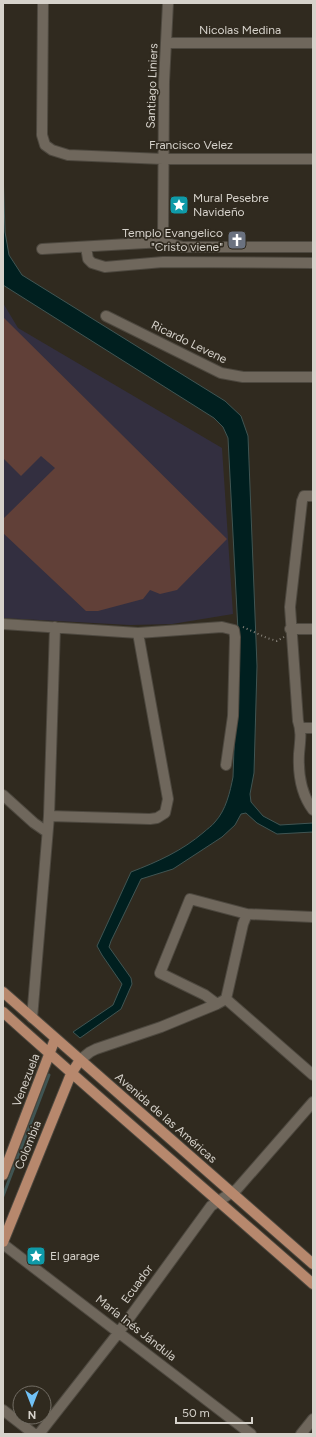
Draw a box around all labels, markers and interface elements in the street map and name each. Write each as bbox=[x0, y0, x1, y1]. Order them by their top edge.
street label: Nicolas Medina bbox=[199, 23, 281, 37]
street label: Santiago Liniers bbox=[144, 43, 160, 129]
street label: Francisco Velez bbox=[149, 138, 233, 152]
place label: Mural Pesebre Navideño bbox=[193, 191, 269, 219]
place icon: Mural Pesebre Navideño bbox=[168, 194, 190, 216]
place label: Templo Evangelico "Cristo viene" bbox=[122, 226, 223, 254]
church icon: Templo Evangelico "Cristo viene" bbox=[226, 229, 248, 251]
street label: Ricardo Levene bbox=[149, 318, 230, 367]
street label: Venezuela bbox=[10, 1052, 42, 1108]
street label: Avenida de las Américas bbox=[112, 1070, 220, 1166]
street label: Colombia bbox=[12, 1119, 44, 1171]
place icon: El garage bbox=[25, 1245, 47, 1267]
place label: El garage bbox=[50, 1249, 100, 1263]
street label: Ecuador bbox=[118, 1262, 156, 1306]
street label: María Inés Jándula bbox=[93, 1292, 179, 1364]
north arrow bbox=[12, 1385, 52, 1425]
scale bar bbox=[176, 1399, 252, 1425]
text: 50 m bbox=[182, 1406, 210, 1420]
text: N bbox=[28, 1408, 36, 1421]

